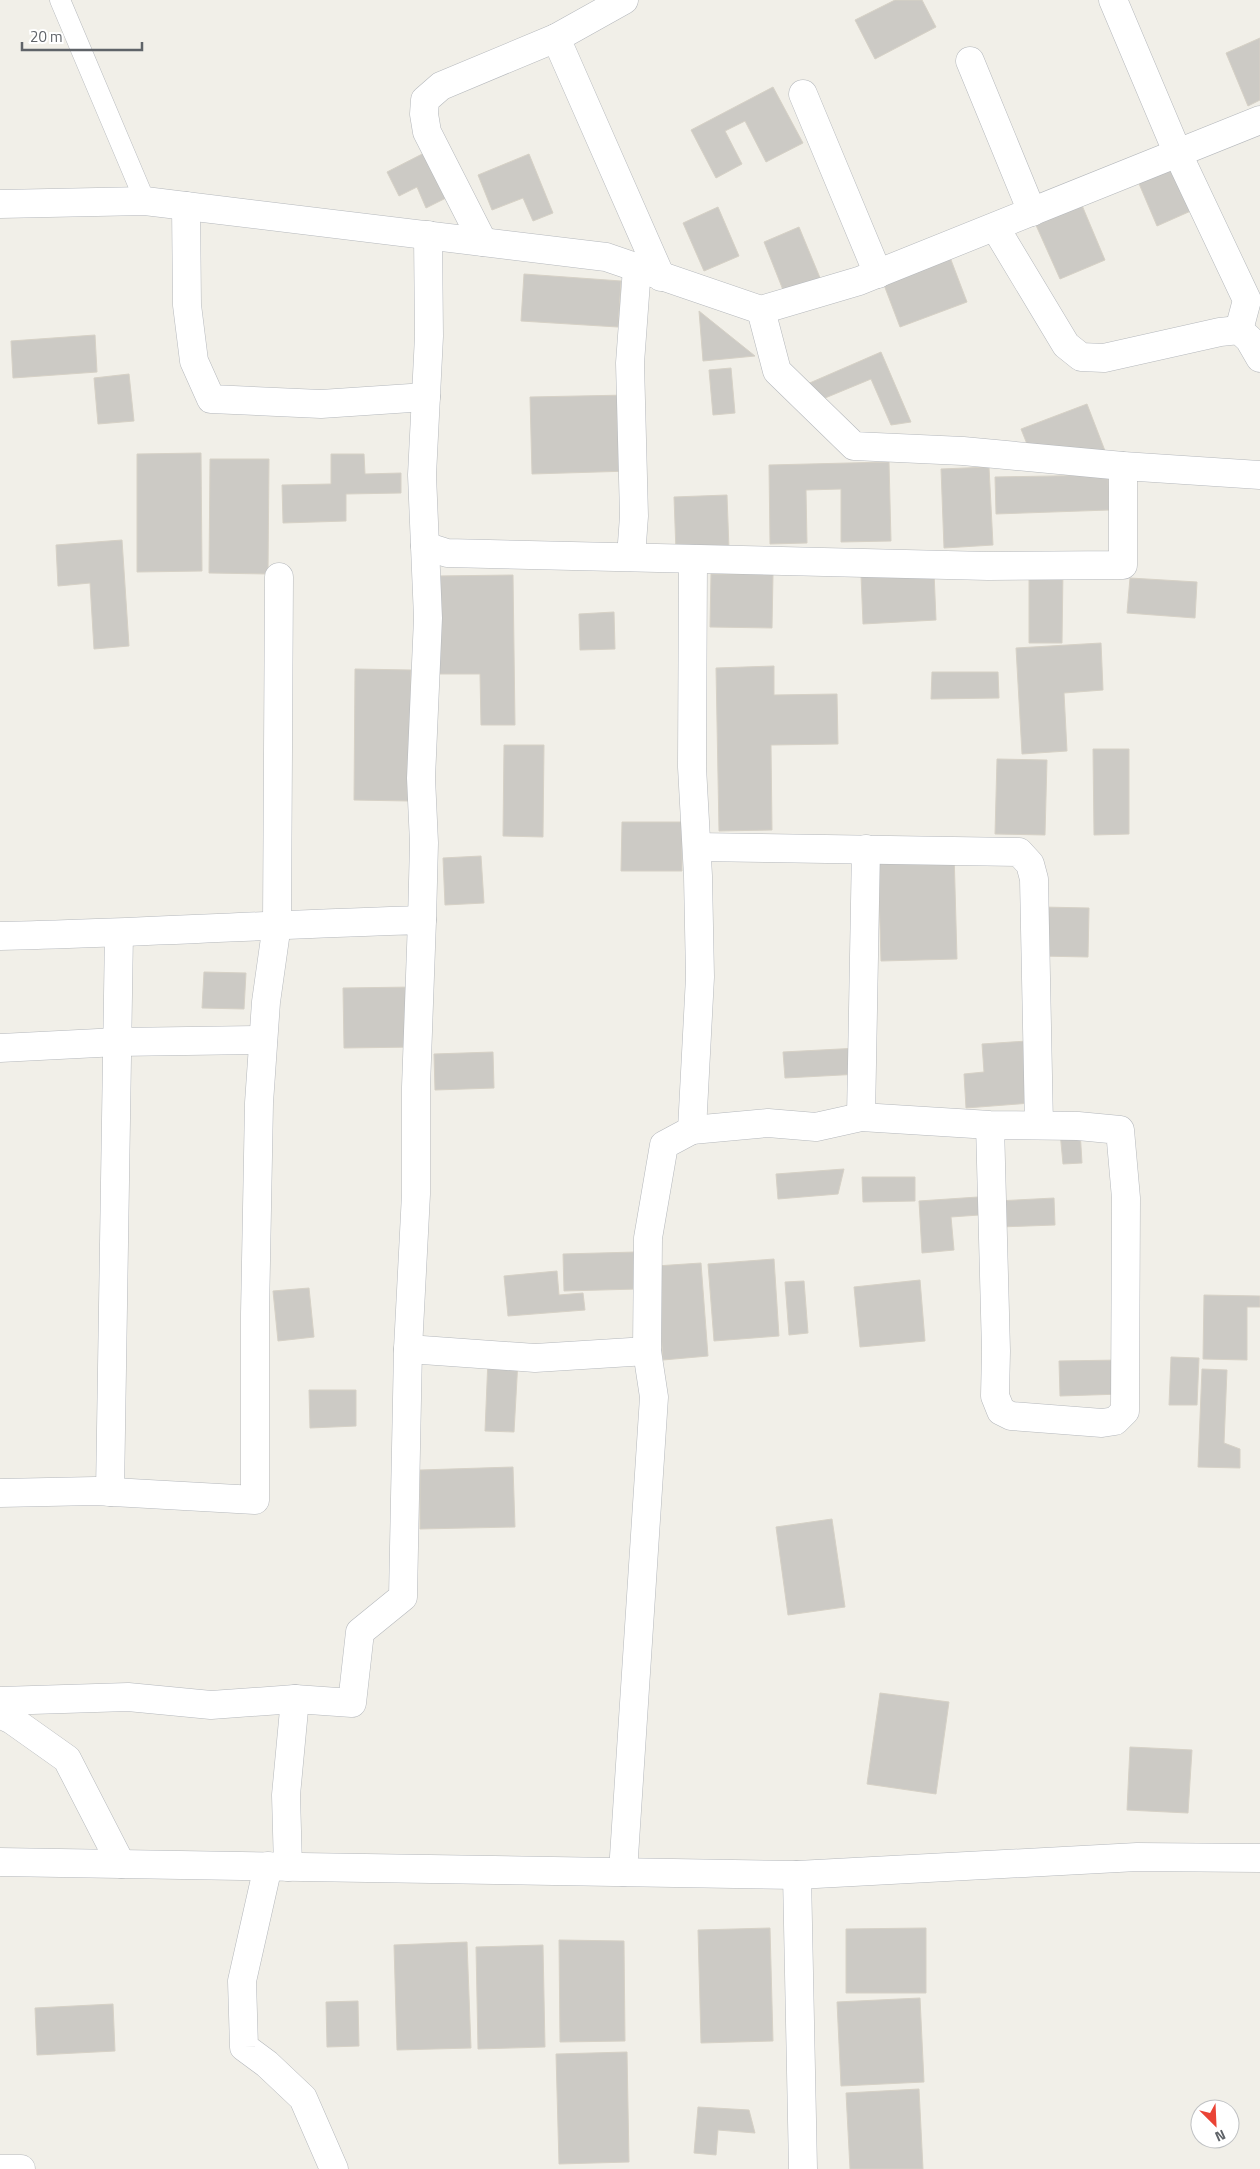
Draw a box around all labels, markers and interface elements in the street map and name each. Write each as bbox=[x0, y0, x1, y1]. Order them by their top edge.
scale bar bbox=[22, 20, 142, 52]
text: 20 m bbox=[30, 25, 63, 48]
north arrow bbox=[1190, 2099, 1240, 2149]
text: N bbox=[1212, 2125, 1229, 2148]

